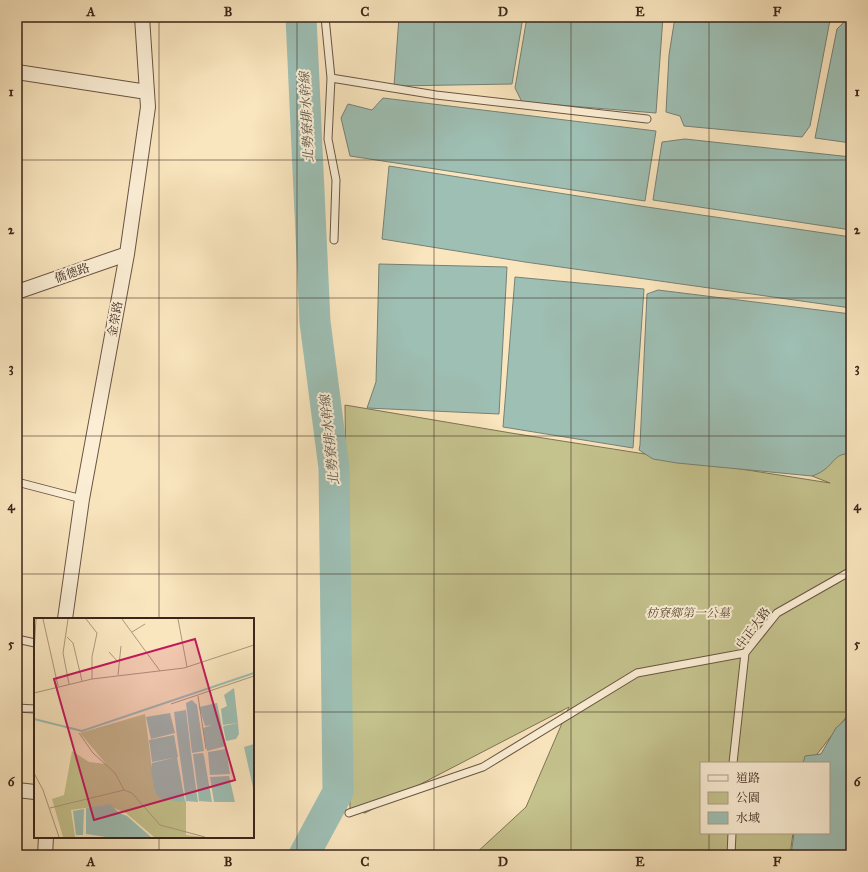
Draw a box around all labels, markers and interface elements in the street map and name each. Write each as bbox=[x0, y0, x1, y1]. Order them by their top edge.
text: A bbox=[86, 4, 96, 20]
text: B bbox=[224, 4, 233, 20]
text: C bbox=[361, 4, 370, 20]
text: D bbox=[498, 4, 508, 20]
text: E bbox=[635, 4, 645, 20]
text: F bbox=[773, 4, 782, 20]
water label: 北勢寮排水幹線 bbox=[297, 69, 317, 163]
text: 1 bbox=[8, 84, 14, 100]
text: 1 bbox=[854, 84, 860, 100]
text: 2 bbox=[8, 222, 15, 238]
text: 2 bbox=[854, 222, 861, 238]
street label: 僑德路 bbox=[53, 261, 91, 285]
street label: 金榮路 bbox=[105, 300, 125, 338]
text: 3 bbox=[8, 360, 14, 376]
text: 3 bbox=[854, 360, 860, 376]
water label: 北勢寮排水幹線 bbox=[317, 392, 343, 486]
text: 4 bbox=[7, 498, 15, 514]
text: 4 bbox=[853, 498, 861, 514]
street label: 中正大路 bbox=[733, 605, 773, 651]
park label: 枋寮鄉第一公墓 bbox=[646, 606, 732, 620]
inset map bbox=[34, 618, 254, 838]
text: 5 bbox=[8, 636, 15, 652]
text: 5 bbox=[854, 636, 861, 652]
legend bbox=[700, 762, 830, 834]
text: 道路 bbox=[736, 771, 760, 785]
text: 6 bbox=[8, 774, 16, 790]
text: 6 bbox=[854, 774, 862, 790]
text: 公園 bbox=[736, 791, 760, 805]
text: 水域 bbox=[736, 811, 760, 825]
text: A bbox=[86, 854, 96, 870]
text: B bbox=[224, 854, 233, 870]
text: C bbox=[361, 854, 370, 870]
text: D bbox=[498, 854, 508, 870]
text: E bbox=[635, 854, 645, 870]
text: F bbox=[773, 854, 782, 870]

